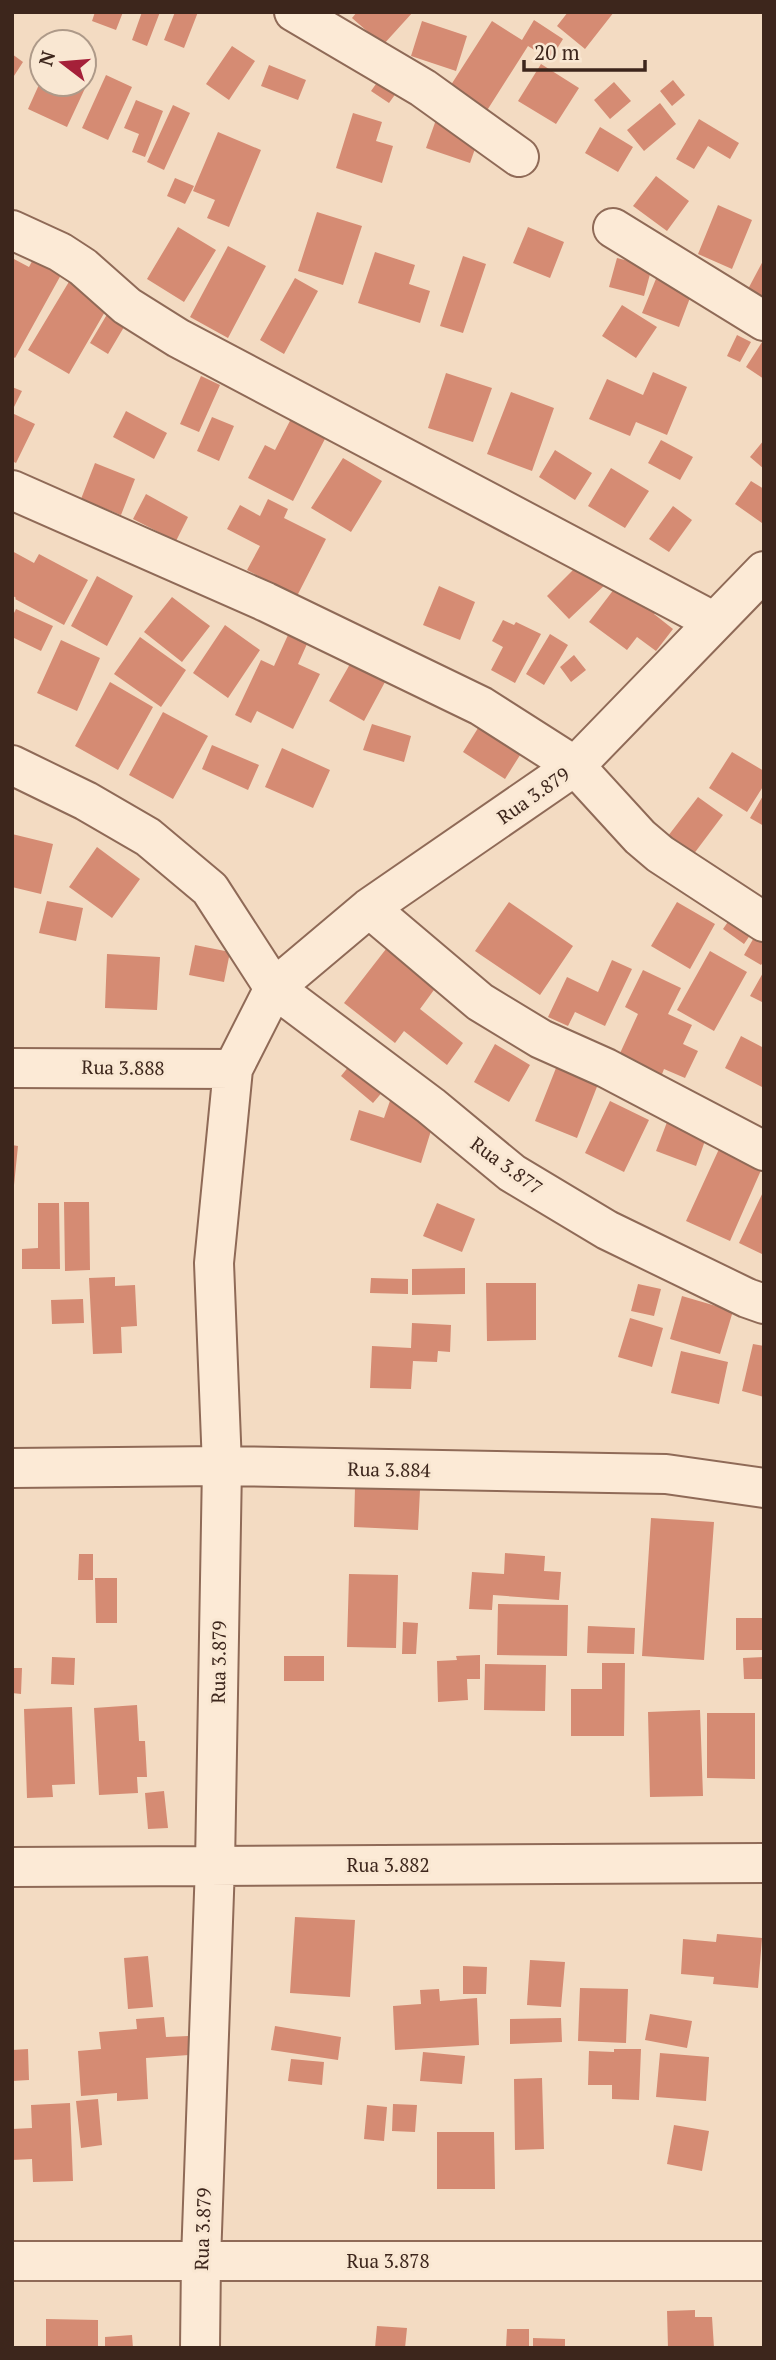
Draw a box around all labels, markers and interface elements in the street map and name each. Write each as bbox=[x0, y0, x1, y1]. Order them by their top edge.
north arrow bbox=[28, 28, 98, 98]
scale bar bbox=[524, 28, 645, 72]
text: 20 m bbox=[534, 38, 580, 66]
text: N bbox=[32, 47, 60, 69]
street label: Rua 3.879 bbox=[492, 761, 574, 829]
street label: Rua 3.888 bbox=[81, 1054, 165, 1080]
street label: Rua 3.877 bbox=[466, 1130, 548, 1200]
street label: Rua 3.884 bbox=[347, 1456, 432, 1482]
street label: Rua 3.879 bbox=[205, 1620, 231, 1704]
street label: Rua 3.882 bbox=[346, 1852, 430, 1877]
street label: Rua 3.879 bbox=[188, 2187, 216, 2271]
street label: Rua 3.878 bbox=[346, 2248, 430, 2273]

